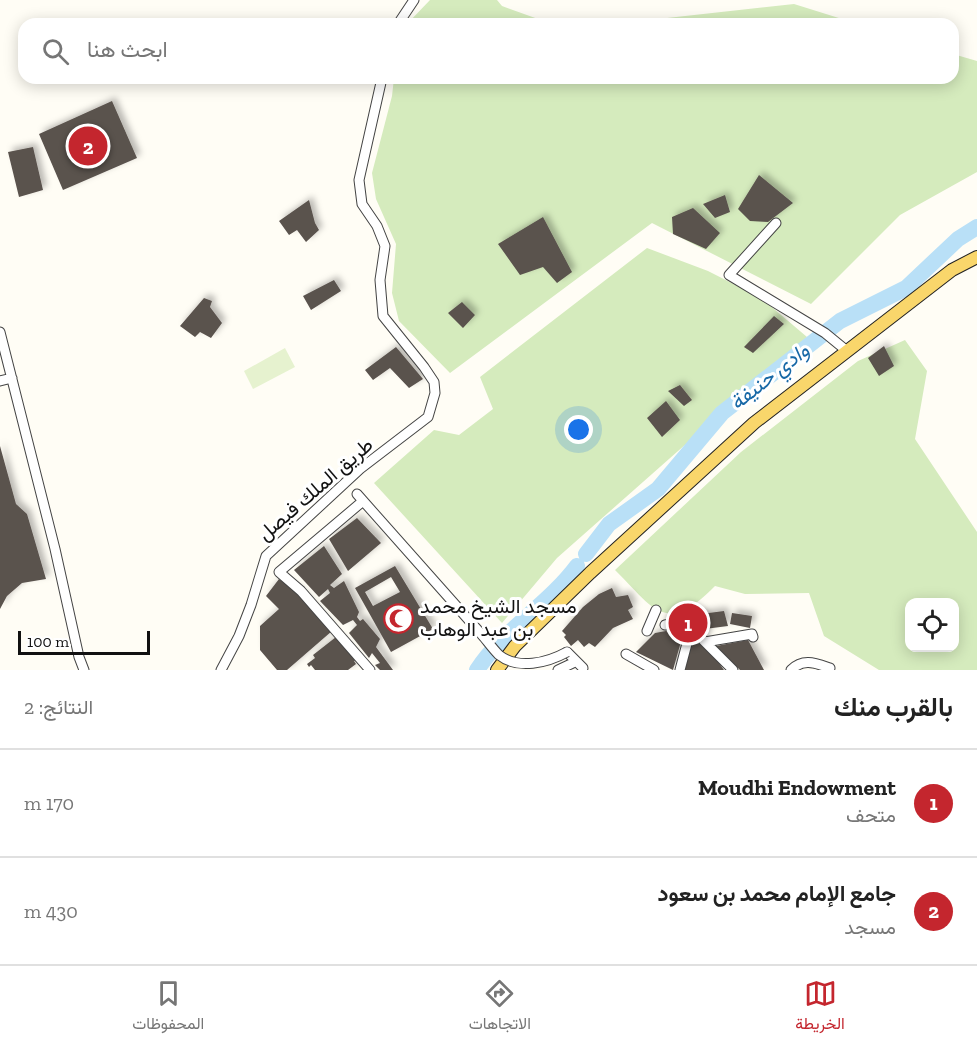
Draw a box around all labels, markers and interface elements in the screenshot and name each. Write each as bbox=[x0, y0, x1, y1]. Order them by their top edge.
search box bbox=[18, 18, 959, 84]
icon: search bbox=[39, 35, 72, 68]
text: ابحث هنا bbox=[87, 36, 167, 63]
pin: 2 bbox=[68, 124, 107, 168]
water label: وادي حنيفة bbox=[724, 337, 817, 419]
your location bbox=[564, 415, 593, 444]
street label: طريق الملك فيصل bbox=[252, 432, 378, 546]
place label: مسجد الشيخ محمد بن عبد الوهاب bbox=[420, 594, 577, 642]
map controls bbox=[905, 598, 959, 652]
button: locate bbox=[905, 598, 959, 652]
pin: 1 bbox=[668, 600, 708, 646]
mosque icon: مسجد الشيخ محمد بن عبد الوهاب bbox=[383, 602, 415, 634]
scale bar bbox=[18, 628, 150, 656]
text: 100 m bbox=[27, 632, 69, 651]
text: بالقرب منك bbox=[834, 691, 953, 723]
text: النتائج: 2 bbox=[24, 695, 93, 719]
text: Moudhi Endowment bbox=[698, 774, 896, 801]
text: 170 m bbox=[24, 791, 74, 815]
text: 1 bbox=[929, 791, 938, 815]
text: متحف bbox=[846, 803, 896, 827]
text: جامع الإمام محمد بن سعود bbox=[658, 880, 896, 907]
text: 430 m bbox=[24, 899, 78, 923]
text: 2 bbox=[928, 899, 939, 923]
text: مسجد bbox=[844, 915, 896, 939]
tab: المحفوظات bbox=[132, 977, 204, 1038]
tab: الاتجاهات bbox=[469, 977, 531, 1038]
tab: الخريطة bbox=[795, 977, 845, 1038]

